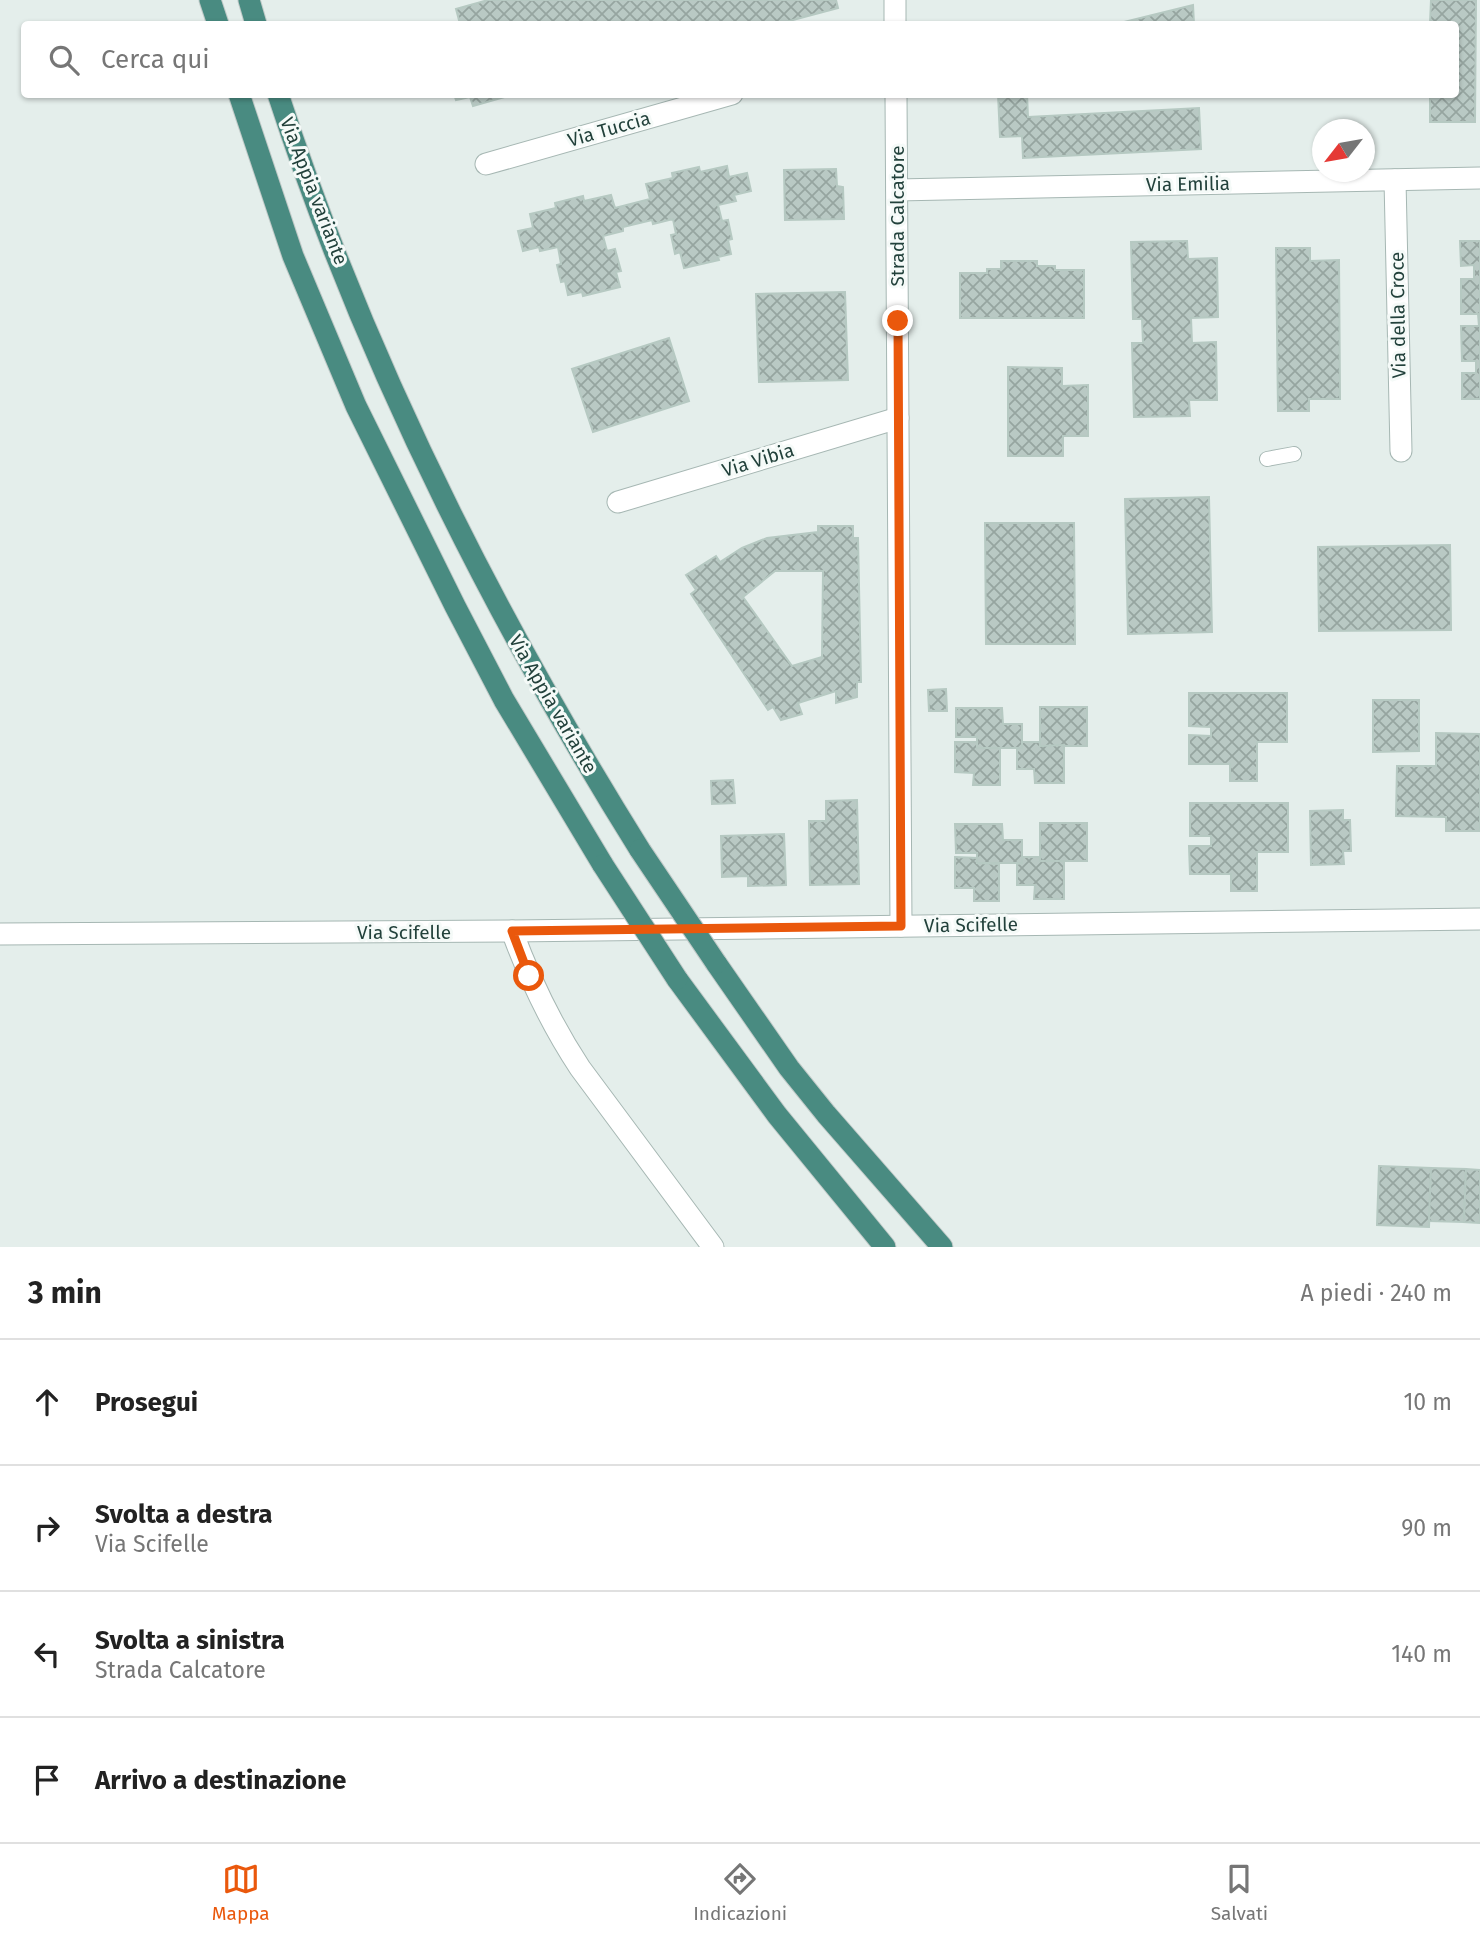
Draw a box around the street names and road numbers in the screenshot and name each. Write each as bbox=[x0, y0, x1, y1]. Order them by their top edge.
street label: Via Tuccia bbox=[565, 106, 653, 152]
street label: Via Appia variante bbox=[275, 114, 353, 268]
street label: Strada Calcatore bbox=[886, 145, 909, 287]
street label: Via Emilia bbox=[1146, 172, 1230, 196]
street label: Via della Croce bbox=[1385, 251, 1411, 379]
street label: Via Vibia bbox=[719, 438, 797, 482]
street label: Via Appia variante bbox=[504, 631, 602, 777]
street label: Via Scifelle bbox=[924, 913, 1018, 937]
street label: Via Scifelle bbox=[357, 921, 451, 944]

